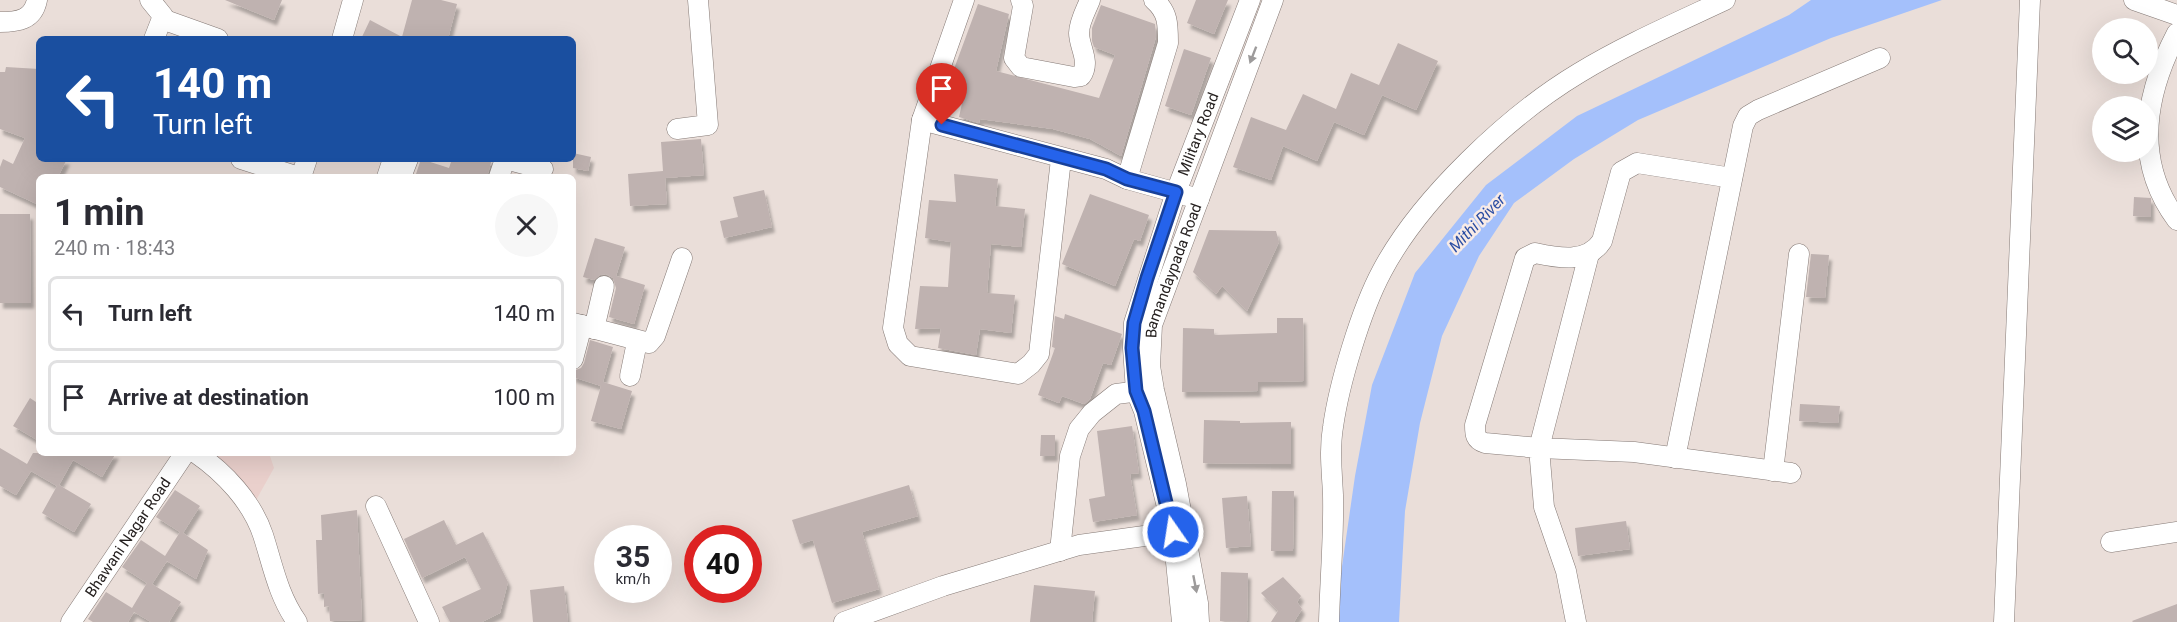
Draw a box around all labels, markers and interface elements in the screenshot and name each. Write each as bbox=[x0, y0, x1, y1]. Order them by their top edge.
map controls bbox=[2092, 18, 2158, 162]
button: search bbox=[2092, 18, 2158, 84]
one-way arrow bbox=[1248, 46, 1257, 64]
text: 140 m bbox=[153, 59, 272, 108]
icon: left bbox=[54, 60, 132, 138]
pin bbox=[916, 63, 967, 125]
icon: arrive bbox=[925, 72, 958, 105]
street label: Military Road bbox=[1174, 90, 1222, 178]
button: layers bbox=[2092, 96, 2158, 162]
text: Turn left bbox=[153, 109, 253, 141]
water label: Mithi River bbox=[1445, 190, 1510, 256]
text: 1 min bbox=[54, 192, 145, 234]
button: close bbox=[495, 194, 558, 257]
street label: Bamandaypada Road bbox=[1142, 201, 1205, 339]
text: 240 m · 18:43 bbox=[54, 236, 175, 260]
icon: left bbox=[57, 297, 90, 330]
text: Turn left bbox=[108, 301, 192, 326]
text: 140 m bbox=[493, 301, 555, 326]
icon: arrive bbox=[57, 381, 90, 414]
text: Arrive at destination bbox=[108, 385, 309, 410]
text: 100 m bbox=[493, 385, 555, 410]
street label: Bhawani Nagar Road bbox=[82, 474, 175, 600]
position arrow bbox=[1141, 500, 1205, 564]
speed limit sign: 40 bbox=[684, 525, 762, 603]
text: 35 bbox=[616, 539, 650, 574]
text: km/h bbox=[615, 570, 651, 588]
one-way arrow bbox=[1191, 575, 1200, 594]

